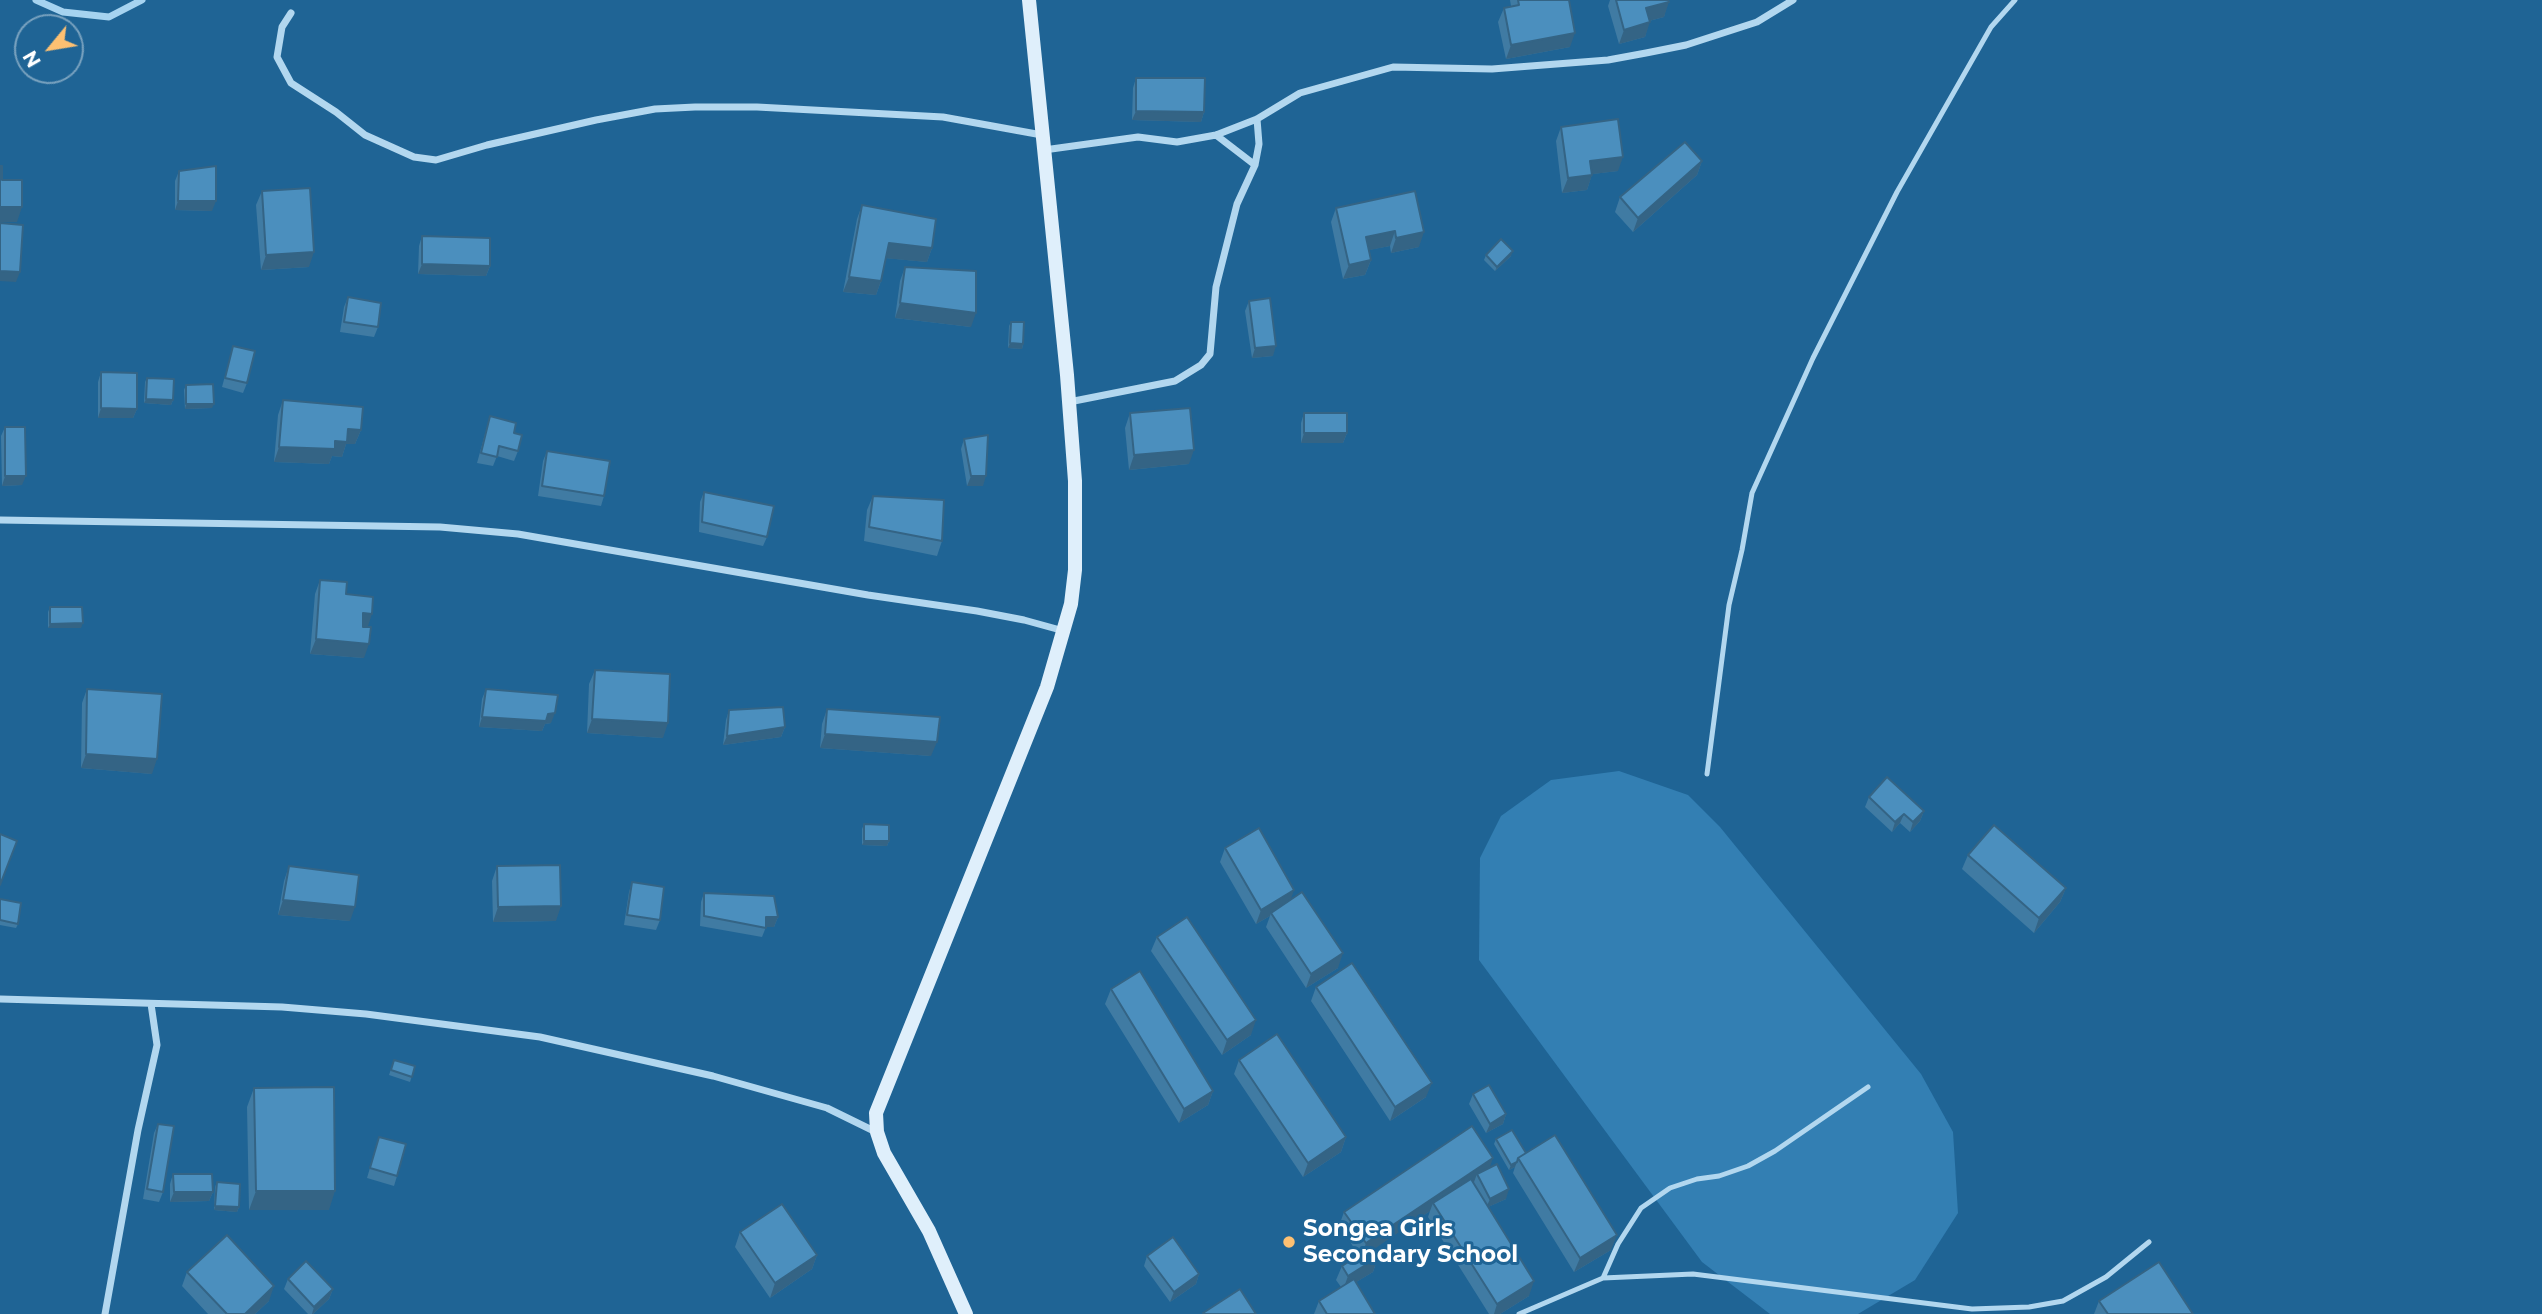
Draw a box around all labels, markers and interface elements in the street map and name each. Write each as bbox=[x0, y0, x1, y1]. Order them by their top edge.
north arrow bbox=[14, 14, 84, 84]
text: N bbox=[18, 46, 46, 71]
place label: Songea Girls Secondary School bbox=[1303, 1215, 1518, 1269]
marker: Songea Girls Secondary School bbox=[1281, 1234, 1297, 1250]

